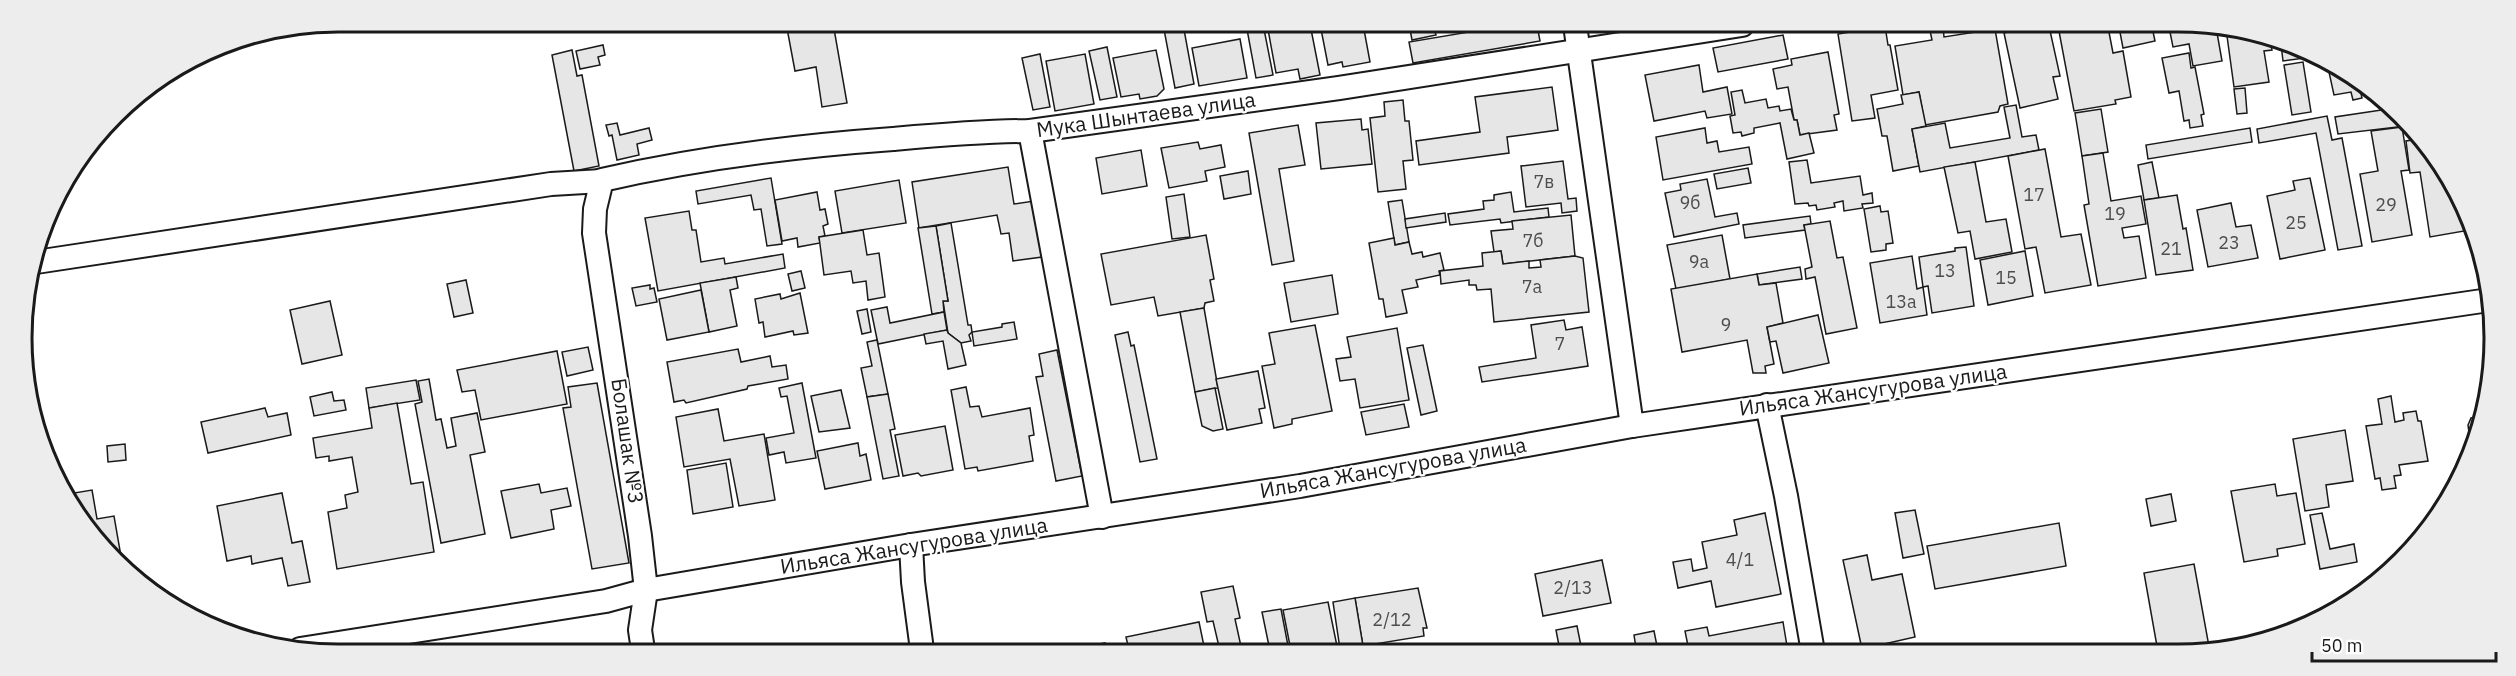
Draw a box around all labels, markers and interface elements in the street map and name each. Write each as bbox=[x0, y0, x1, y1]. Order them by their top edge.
street label: Мука Шынтаева улица bbox=[1034, 85, 1257, 143]
house number: 7в bbox=[1534, 170, 1554, 193]
house number: 17 bbox=[2023, 183, 2045, 206]
house number: 9б bbox=[1680, 191, 1700, 214]
house number: 29 bbox=[2375, 193, 2397, 216]
house number: 19 bbox=[2104, 202, 2126, 225]
house number: 25 bbox=[2285, 211, 2307, 234]
house number: 7б bbox=[1523, 229, 1543, 252]
house number: 23 bbox=[2218, 231, 2240, 254]
house number: 21 bbox=[2160, 237, 2182, 260]
house number: 9а bbox=[1689, 250, 1710, 273]
house number: 13 bbox=[1934, 259, 1956, 282]
house number: 15 bbox=[1995, 266, 2017, 289]
house number: 7а bbox=[1522, 275, 1543, 298]
house number: 13а bbox=[1885, 290, 1917, 313]
house number: 9 bbox=[1721, 313, 1731, 336]
house number: 7 bbox=[1555, 332, 1565, 355]
street label: Ильяса Жансугурова улица bbox=[1737, 356, 2009, 422]
street label: Болашак №3 bbox=[605, 376, 651, 506]
street label: Ильяса Жансугурова улица bbox=[1257, 430, 1528, 504]
street label: Ильяса Жансугурова улица bbox=[778, 510, 1050, 580]
house number: 4/1 bbox=[1726, 548, 1754, 571]
house number: 2/13 bbox=[1553, 576, 1593, 599]
house number: 2/12 bbox=[1372, 608, 1412, 631]
scale bar bbox=[2312, 625, 2496, 663]
text: 50 m bbox=[2321, 634, 2363, 657]

